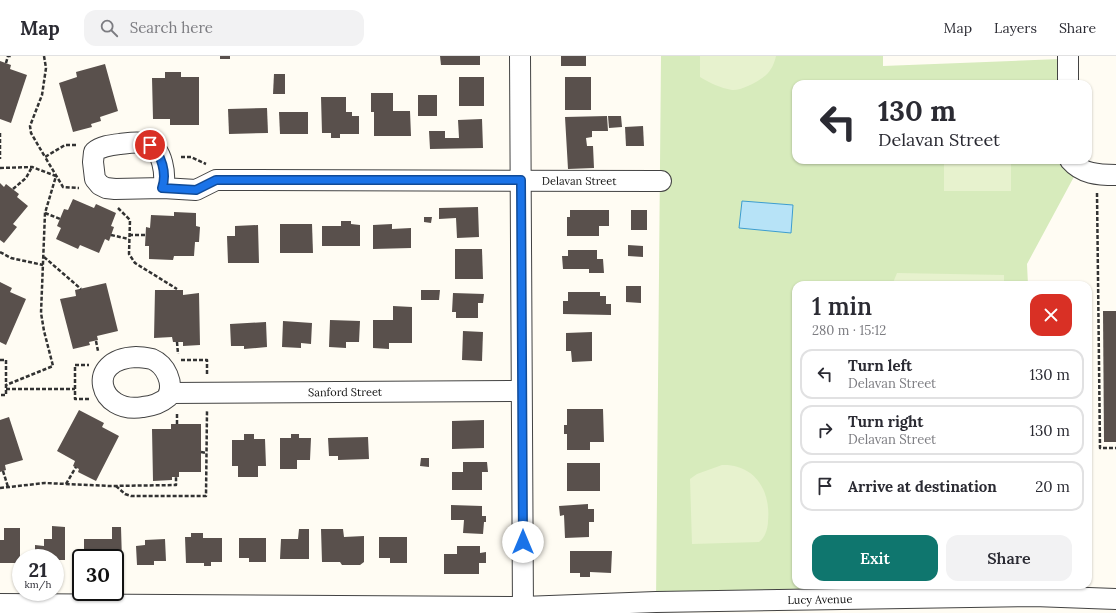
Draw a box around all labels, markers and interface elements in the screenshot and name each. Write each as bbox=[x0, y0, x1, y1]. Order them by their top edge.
search box bbox=[84, 10, 364, 46]
text: Map bbox=[20, 16, 60, 40]
icon: search bbox=[98, 17, 120, 39]
text: Search here bbox=[130, 18, 213, 37]
text: Map bbox=[944, 19, 972, 37]
text: Layers bbox=[994, 19, 1037, 37]
text: Share bbox=[1059, 19, 1096, 37]
text: 130 m bbox=[878, 93, 956, 129]
icon: left bbox=[812, 96, 864, 148]
pin bbox=[133, 128, 167, 162]
text: Delavan Street bbox=[878, 128, 1000, 151]
icon: arrive bbox=[139, 134, 161, 156]
street label: Delavan Street bbox=[542, 174, 617, 188]
text: 1 min bbox=[812, 291, 872, 322]
button: close bbox=[1030, 294, 1072, 336]
text: 280 m · 15:12 bbox=[812, 322, 886, 339]
text: Turn left bbox=[848, 356, 912, 375]
icon: left bbox=[814, 363, 836, 385]
text: 130 m bbox=[1030, 365, 1070, 384]
text: Delavan Street bbox=[848, 375, 936, 392]
street label: Sanford Street bbox=[308, 385, 383, 399]
text: Turn right bbox=[848, 412, 924, 431]
icon: right bbox=[814, 419, 836, 441]
text: 130 m bbox=[1030, 421, 1070, 440]
text: Delavan Street bbox=[848, 431, 936, 448]
icon: arrive bbox=[814, 475, 836, 497]
text: Arrive at destination bbox=[848, 477, 997, 496]
text: 20 m bbox=[1035, 477, 1070, 496]
position arrow bbox=[502, 521, 544, 563]
button: Exit bbox=[812, 535, 938, 581]
button: Share bbox=[946, 535, 1072, 581]
speed limit sign: 30 bbox=[72, 549, 124, 601]
text: 21 bbox=[29, 557, 47, 582]
text: km/h bbox=[24, 578, 52, 591]
street label: Lucy Avenue bbox=[787, 592, 852, 607]

